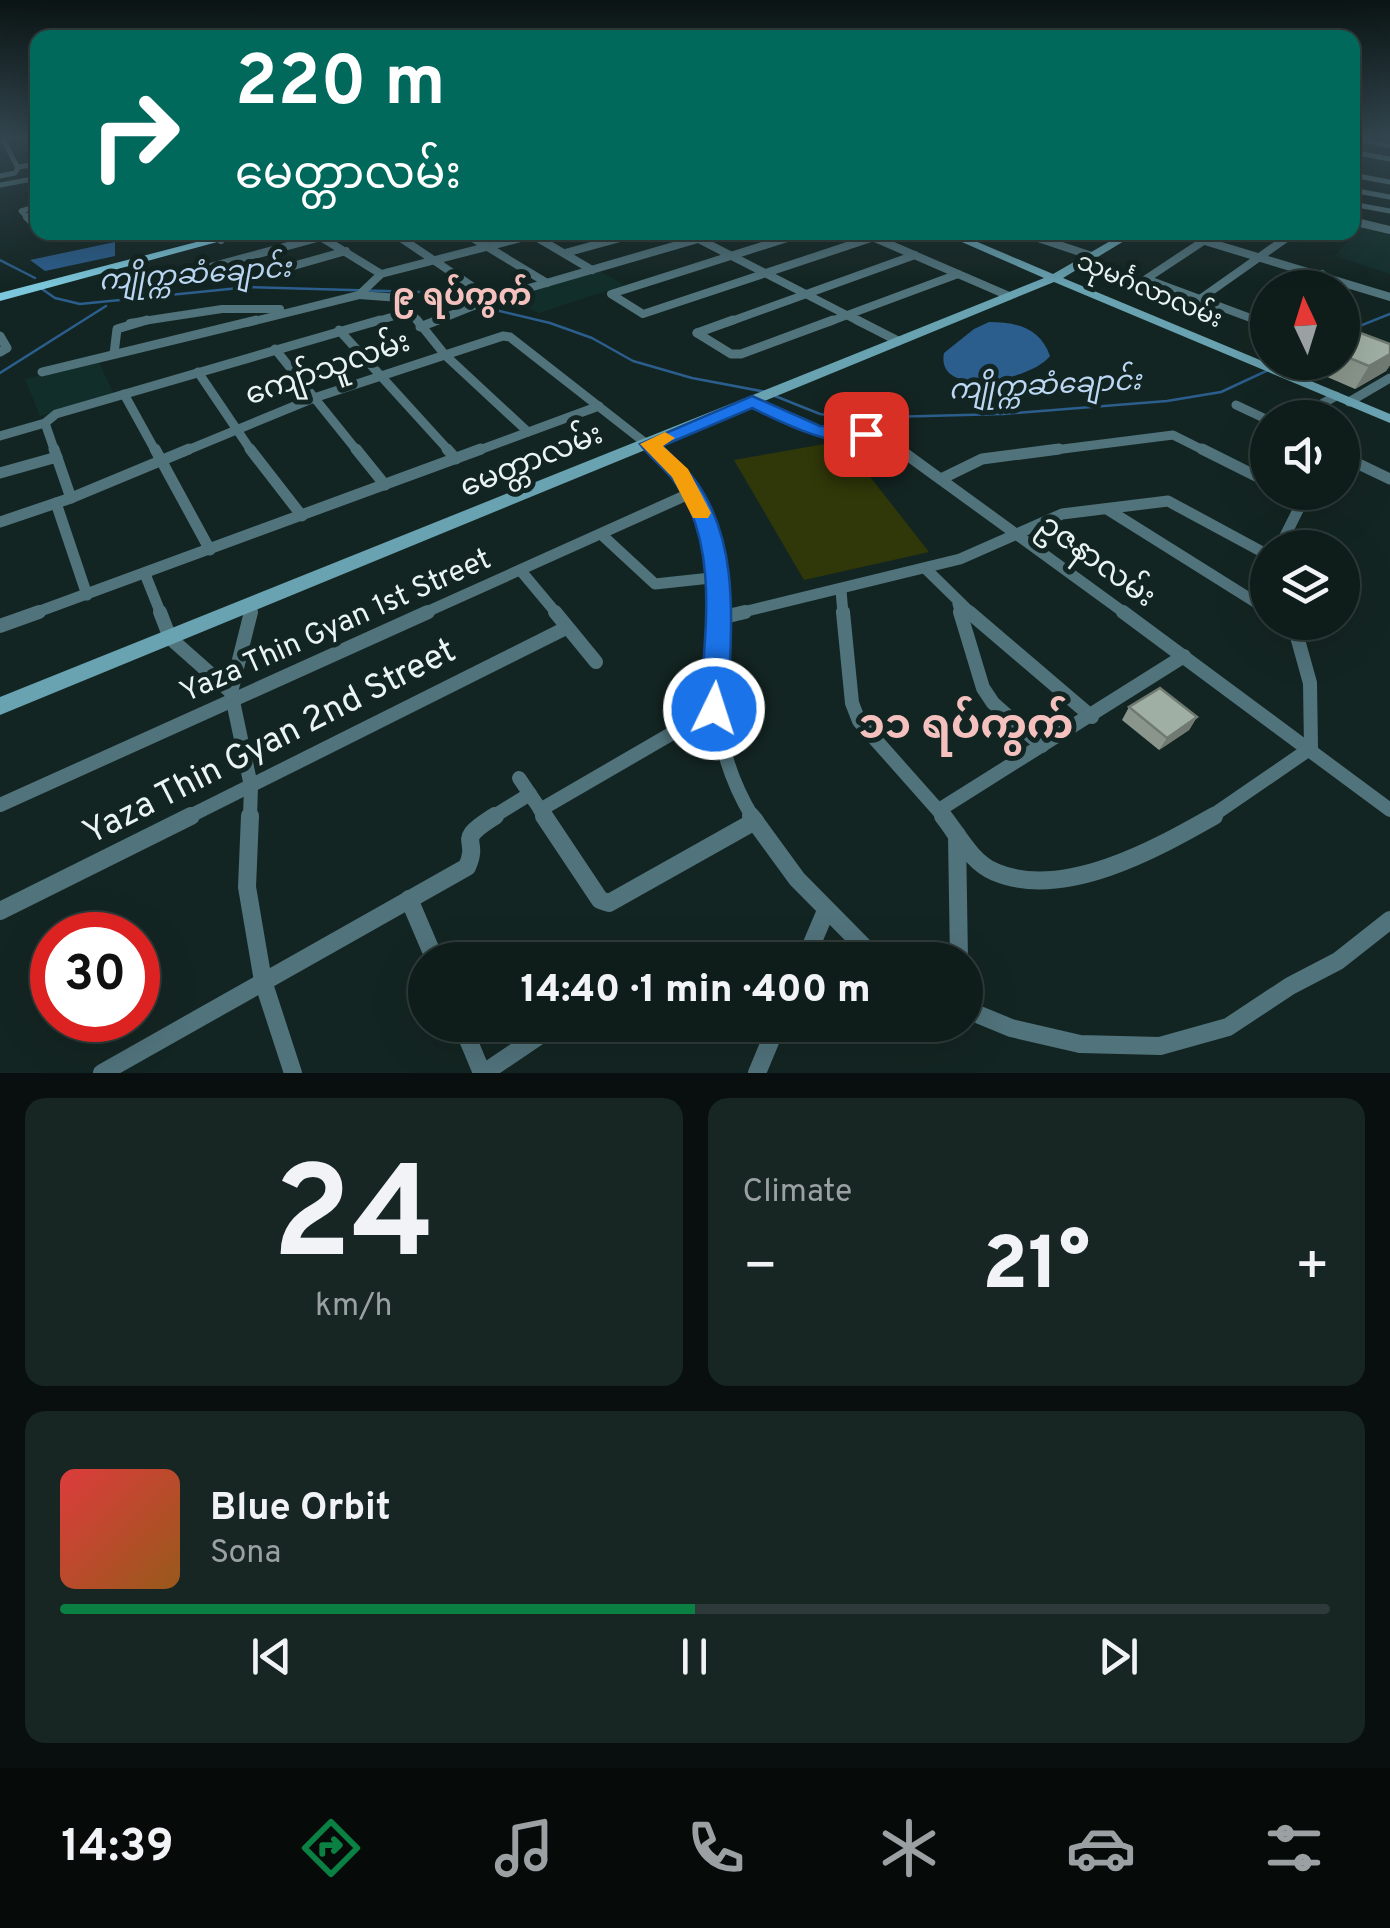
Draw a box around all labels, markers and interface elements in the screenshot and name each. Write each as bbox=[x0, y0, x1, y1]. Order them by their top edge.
text: 220 m bbox=[235, 41, 445, 130]
icon: right bbox=[70, 70, 200, 200]
text: မေတ္တာလမ်း bbox=[235, 148, 461, 205]
street label: သုမင်္ဂလာလမ်း bbox=[1071, 243, 1228, 339]
water label: ကျိုက္ကဆံချောင်း bbox=[97, 247, 295, 304]
north arrow bbox=[1250, 270, 1360, 380]
map controls bbox=[1250, 270, 1360, 640]
district label: ၉ ရပ်ကွက် bbox=[393, 274, 531, 319]
street label: ကျော်သူလမ်း bbox=[239, 319, 417, 419]
water label: ကျိုက္ကဆံချောင်း bbox=[947, 360, 1145, 413]
pin bbox=[824, 392, 909, 477]
button: sound bbox=[1250, 400, 1360, 510]
icon: arrive bbox=[839, 407, 894, 462]
street label: မေတ္တာလမ်း bbox=[453, 411, 610, 511]
street label: ဥဇနာလမ်း bbox=[1028, 502, 1165, 620]
button: layers bbox=[1250, 530, 1360, 640]
street label: Yaza Thin Gyan 1st Street bbox=[175, 542, 497, 712]
street label: Yaza Thin Gyan 2nd Street bbox=[76, 630, 464, 856]
position arrow bbox=[662, 657, 766, 761]
district label: ၁၁ ရပ်ကွက် bbox=[859, 696, 1073, 757]
speed limit sign: 30 bbox=[30, 912, 160, 1042]
text: 14:40 · 1 min · 400 m bbox=[520, 967, 871, 1016]
text: 24 bbox=[272, 1139, 435, 1304]
text: Climate bbox=[743, 1173, 852, 1213]
text: 21° bbox=[982, 1221, 1090, 1316]
text: − bbox=[743, 1234, 778, 1304]
text: + bbox=[1295, 1234, 1330, 1304]
text: km/h bbox=[315, 1287, 393, 1327]
text: Blue Orbit bbox=[210, 1485, 391, 1534]
text: Sona bbox=[210, 1534, 281, 1574]
icon: previous bbox=[244, 1629, 299, 1684]
icon: pause bbox=[667, 1629, 722, 1684]
icon: next bbox=[1091, 1629, 1146, 1684]
icon: directions bbox=[296, 1813, 366, 1883]
icon: music bbox=[489, 1813, 559, 1883]
icon: phone bbox=[681, 1813, 751, 1883]
icon: climate bbox=[874, 1813, 944, 1883]
icon: car bbox=[1066, 1813, 1136, 1883]
icon: filters bbox=[1259, 1813, 1329, 1883]
text: 14:39 bbox=[61, 1820, 174, 1877]

